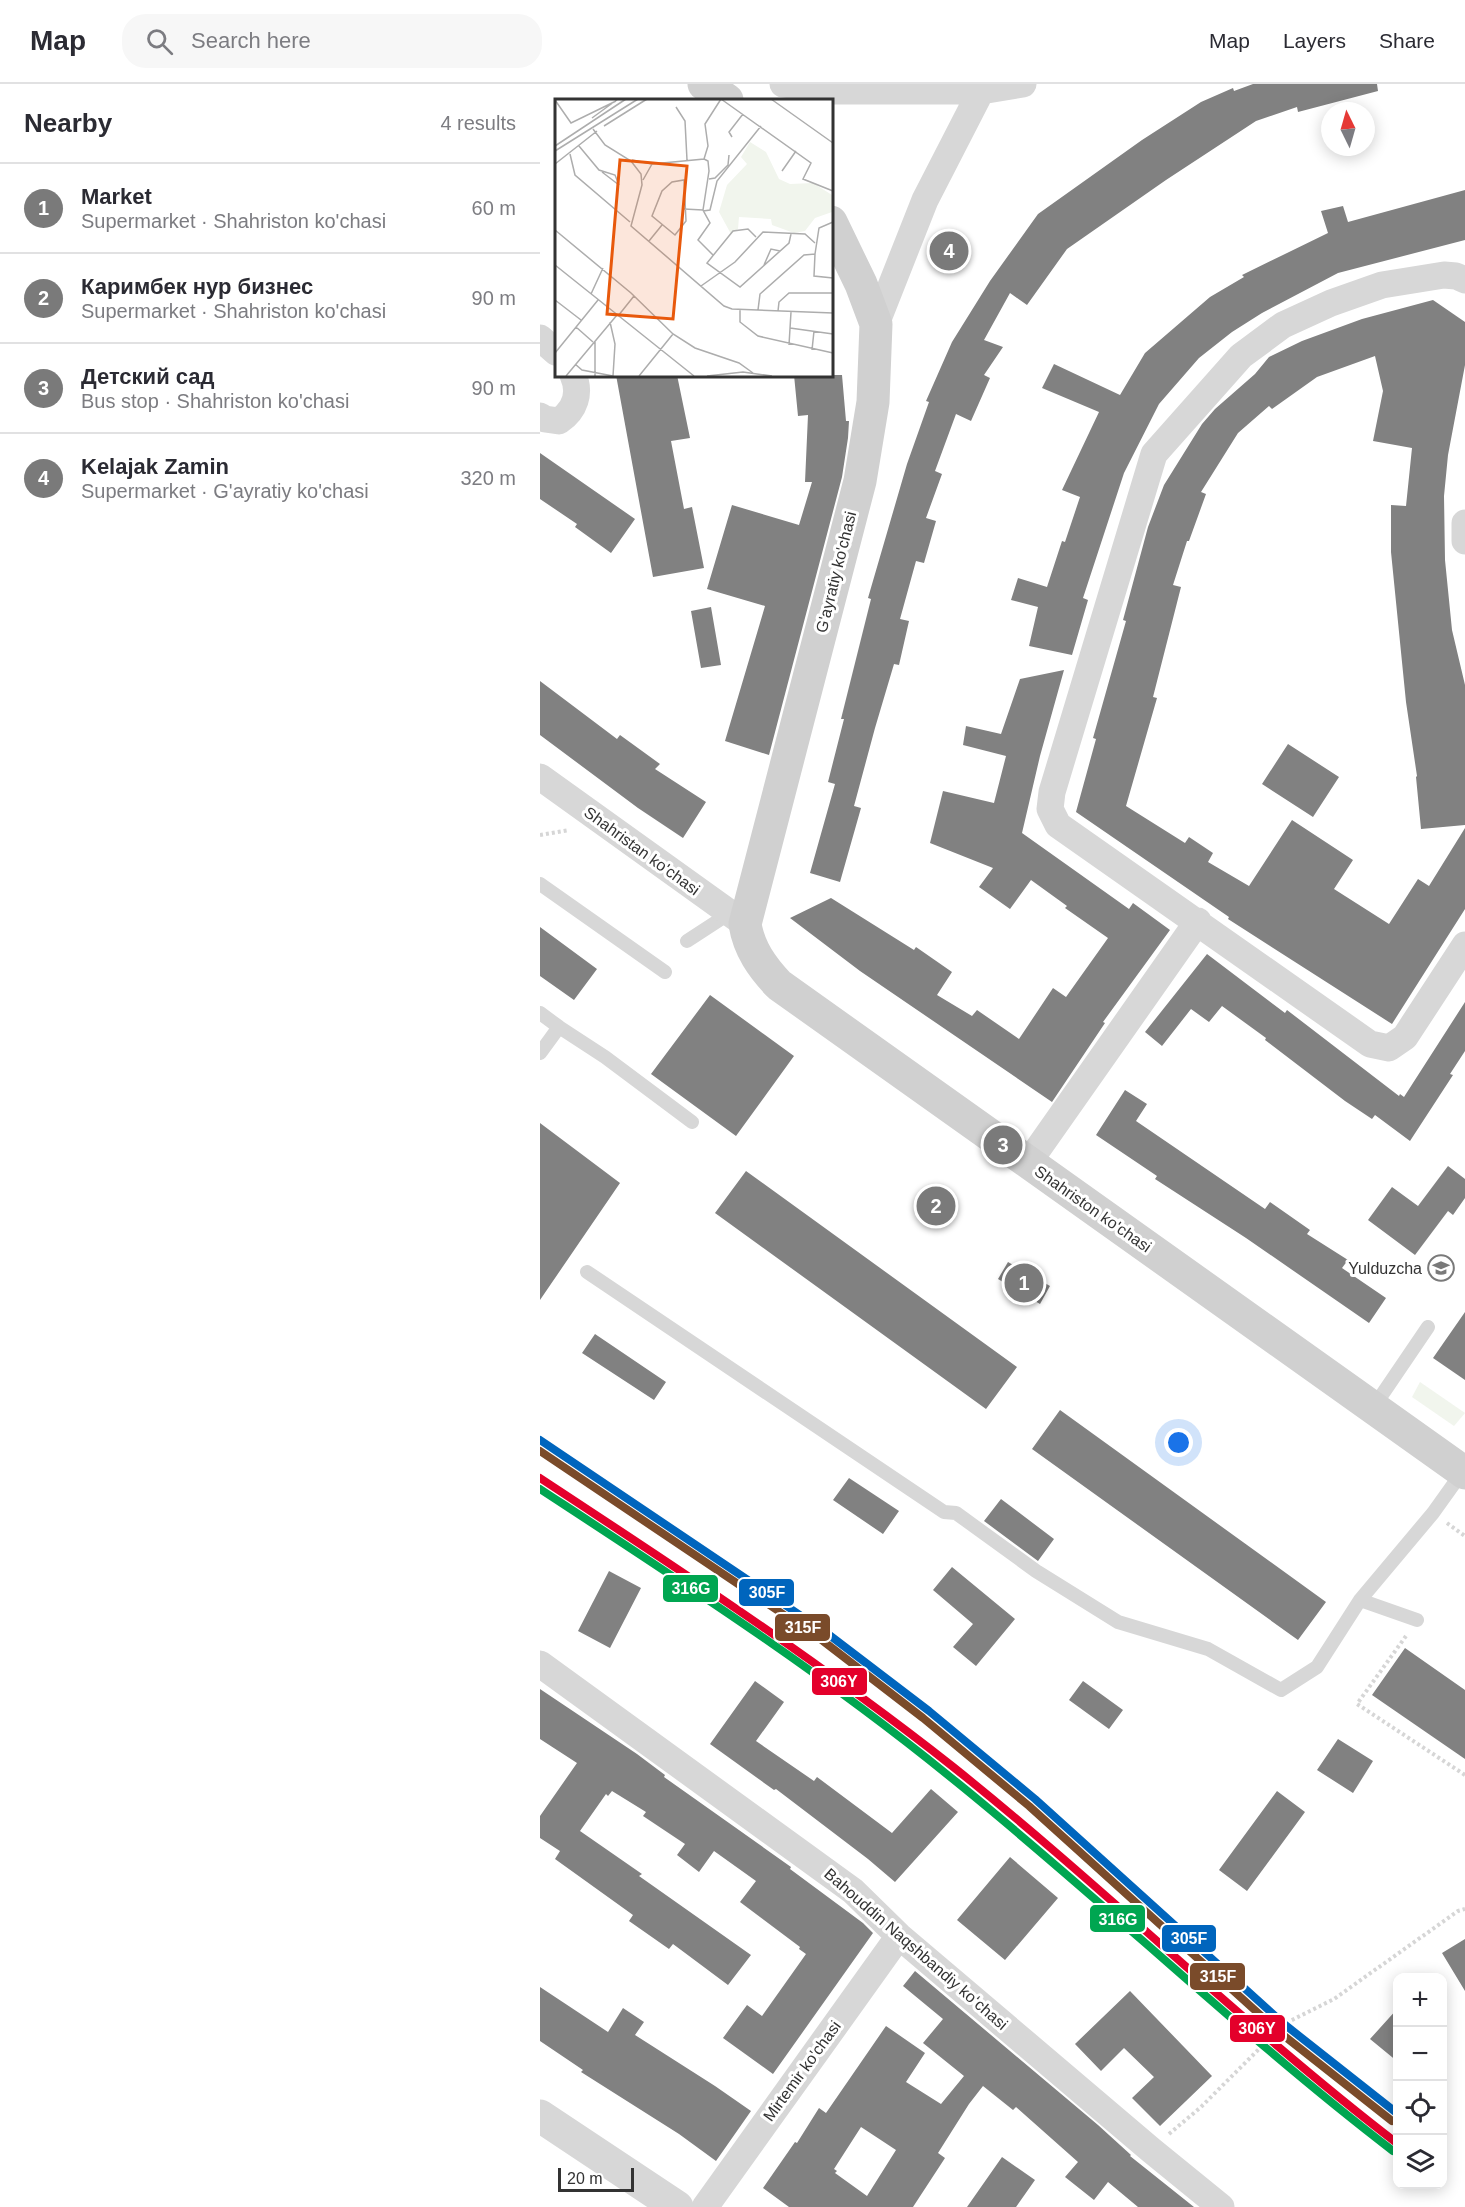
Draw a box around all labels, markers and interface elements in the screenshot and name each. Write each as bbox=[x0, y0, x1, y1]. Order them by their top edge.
search box bbox=[122, 14, 542, 68]
text: Map bbox=[30, 25, 86, 56]
icon: search bbox=[143, 25, 176, 58]
text: Search here bbox=[191, 28, 311, 53]
text: Map bbox=[1209, 29, 1250, 52]
text: Layers bbox=[1283, 29, 1346, 52]
text: Share bbox=[1379, 29, 1435, 52]
inset map bbox=[555, 99, 832, 376]
north arrow bbox=[1321, 102, 1375, 156]
text: Nearby bbox=[24, 108, 112, 138]
text: 4 results bbox=[440, 112, 516, 134]
text: Market bbox=[81, 184, 152, 209]
text: 1 bbox=[38, 197, 49, 219]
text: 60 m bbox=[472, 197, 516, 219]
text: Supermarket · Shahriston ko'chasi bbox=[81, 210, 386, 232]
pin: 4 bbox=[930, 228, 968, 274]
text: Каримбек нур бизнес bbox=[81, 274, 313, 299]
text: 2 bbox=[38, 287, 49, 309]
text: 90 m bbox=[472, 287, 516, 309]
text: Supermarket · Shahriston ko'chasi bbox=[81, 300, 386, 322]
text: Детский сад bbox=[81, 364, 214, 389]
text: 3 bbox=[38, 377, 49, 399]
text: 90 m bbox=[472, 377, 516, 399]
text: Bus stop · Shahriston ko'chasi bbox=[81, 390, 349, 412]
text: Kelajak Zamin bbox=[81, 454, 229, 479]
text: 4 bbox=[38, 467, 49, 489]
text: 320 m bbox=[460, 467, 516, 489]
text: Supermarket · G'ayratiy ko'chasi bbox=[81, 480, 369, 502]
street label: G'ayratiy ko'chasi bbox=[813, 510, 859, 634]
street label: Shahristan ko'chasi bbox=[581, 803, 703, 899]
pin: 3 bbox=[984, 1122, 1022, 1168]
street label: Shahriston ko'chasi bbox=[1032, 1162, 1154, 1256]
pin: 2 bbox=[916, 1184, 956, 1228]
school or university icon: Yulduzcha bbox=[1426, 1253, 1456, 1283]
pin: 1 bbox=[1004, 1260, 1044, 1306]
place label: Yulduzcha bbox=[1348, 1260, 1422, 1277]
your location bbox=[1164, 1428, 1193, 1457]
line badge: 316G bbox=[662, 1574, 719, 1603]
line badge: 305F bbox=[738, 1578, 795, 1607]
text: 316G bbox=[671, 1580, 711, 1597]
text: 305F bbox=[749, 1584, 785, 1601]
line badge: 315F bbox=[774, 1613, 831, 1642]
text: 315F bbox=[785, 1619, 821, 1636]
line badge: 306Y bbox=[811, 1667, 868, 1696]
text: 306Y bbox=[820, 1673, 858, 1690]
street label: Bahouddin Naqshbandiy koʻchasi bbox=[821, 1865, 1011, 2033]
line badge: 316G bbox=[1089, 1904, 1146, 1933]
text: 316G bbox=[1098, 1911, 1138, 1928]
line badge: 305F bbox=[1161, 1924, 1217, 1953]
text: 305F bbox=[1171, 1930, 1207, 1947]
line badge: 315F bbox=[1189, 1962, 1246, 1991]
text: 315F bbox=[1200, 1968, 1236, 1985]
map controls bbox=[1393, 1973, 1447, 2189]
button: + bbox=[1393, 1973, 1447, 2027]
line badge: 306Y bbox=[1229, 2014, 1286, 2043]
street label: Mirtemir ko'chasi bbox=[760, 2018, 844, 2124]
text: 306Y bbox=[1238, 2020, 1276, 2037]
button: − bbox=[1393, 2027, 1447, 2081]
button: locate bbox=[1393, 2081, 1447, 2135]
button: layers bbox=[1393, 2135, 1447, 2189]
scale bar bbox=[558, 2165, 634, 2192]
text: 20 m bbox=[567, 2170, 603, 2187]

